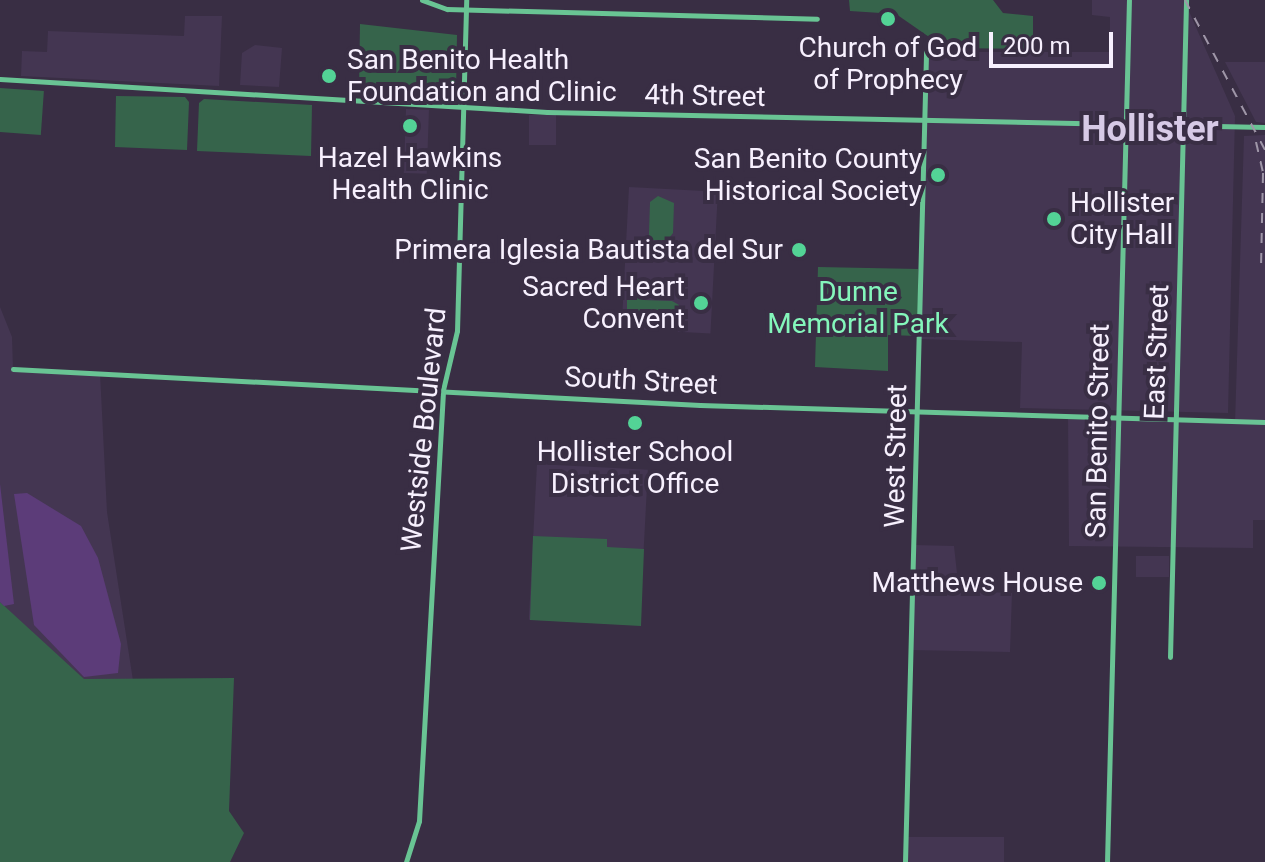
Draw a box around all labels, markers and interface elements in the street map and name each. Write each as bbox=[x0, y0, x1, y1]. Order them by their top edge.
marker: Church of God of Prophecy bbox=[879, 10, 897, 28]
scale bar bbox=[993, 16, 1117, 66]
place label: Church of God of Prophecy bbox=[799, 31, 977, 97]
text: 200 m bbox=[1003, 32, 1070, 60]
place label: San Benito Health Foundation and Clinic bbox=[347, 43, 617, 109]
marker: San Benito Health Foundation and Clinic bbox=[318, 65, 340, 87]
street label: 4th Street bbox=[644, 78, 766, 114]
district label: Hollister bbox=[1081, 108, 1219, 152]
marker: Hazel Hawkins Health Clinic bbox=[399, 115, 421, 137]
place label: Hazel Hawkins Health Clinic bbox=[318, 141, 502, 207]
place label: San Benito County Historical Society bbox=[694, 142, 922, 208]
marker: San Benito County Historical Society bbox=[929, 166, 947, 184]
place label: Hollister City Hall bbox=[1070, 186, 1174, 252]
marker: Hollister City Hall bbox=[1045, 210, 1063, 228]
place label: Primera Iglesia Bautista del Sur bbox=[394, 233, 783, 267]
marker: Primera Iglesia Bautista del Sur bbox=[790, 241, 808, 259]
place label: Sacred Heart Convent bbox=[522, 270, 685, 336]
park label: Dunne Memorial Park bbox=[767, 275, 949, 341]
street label: East Street bbox=[1138, 284, 1176, 420]
marker: Sacred Heart Convent bbox=[692, 294, 710, 312]
street label: Westside Boulevard bbox=[394, 306, 454, 554]
street label: San Benito Street bbox=[1079, 323, 1117, 539]
street label: South Street bbox=[564, 360, 718, 402]
street label: West Street bbox=[878, 384, 914, 528]
marker: Hollister School District Office bbox=[626, 414, 644, 432]
place label: Hollister School District Office bbox=[537, 435, 733, 501]
place label: Matthews House bbox=[872, 566, 1083, 600]
marker: Matthews House bbox=[1090, 574, 1108, 592]

